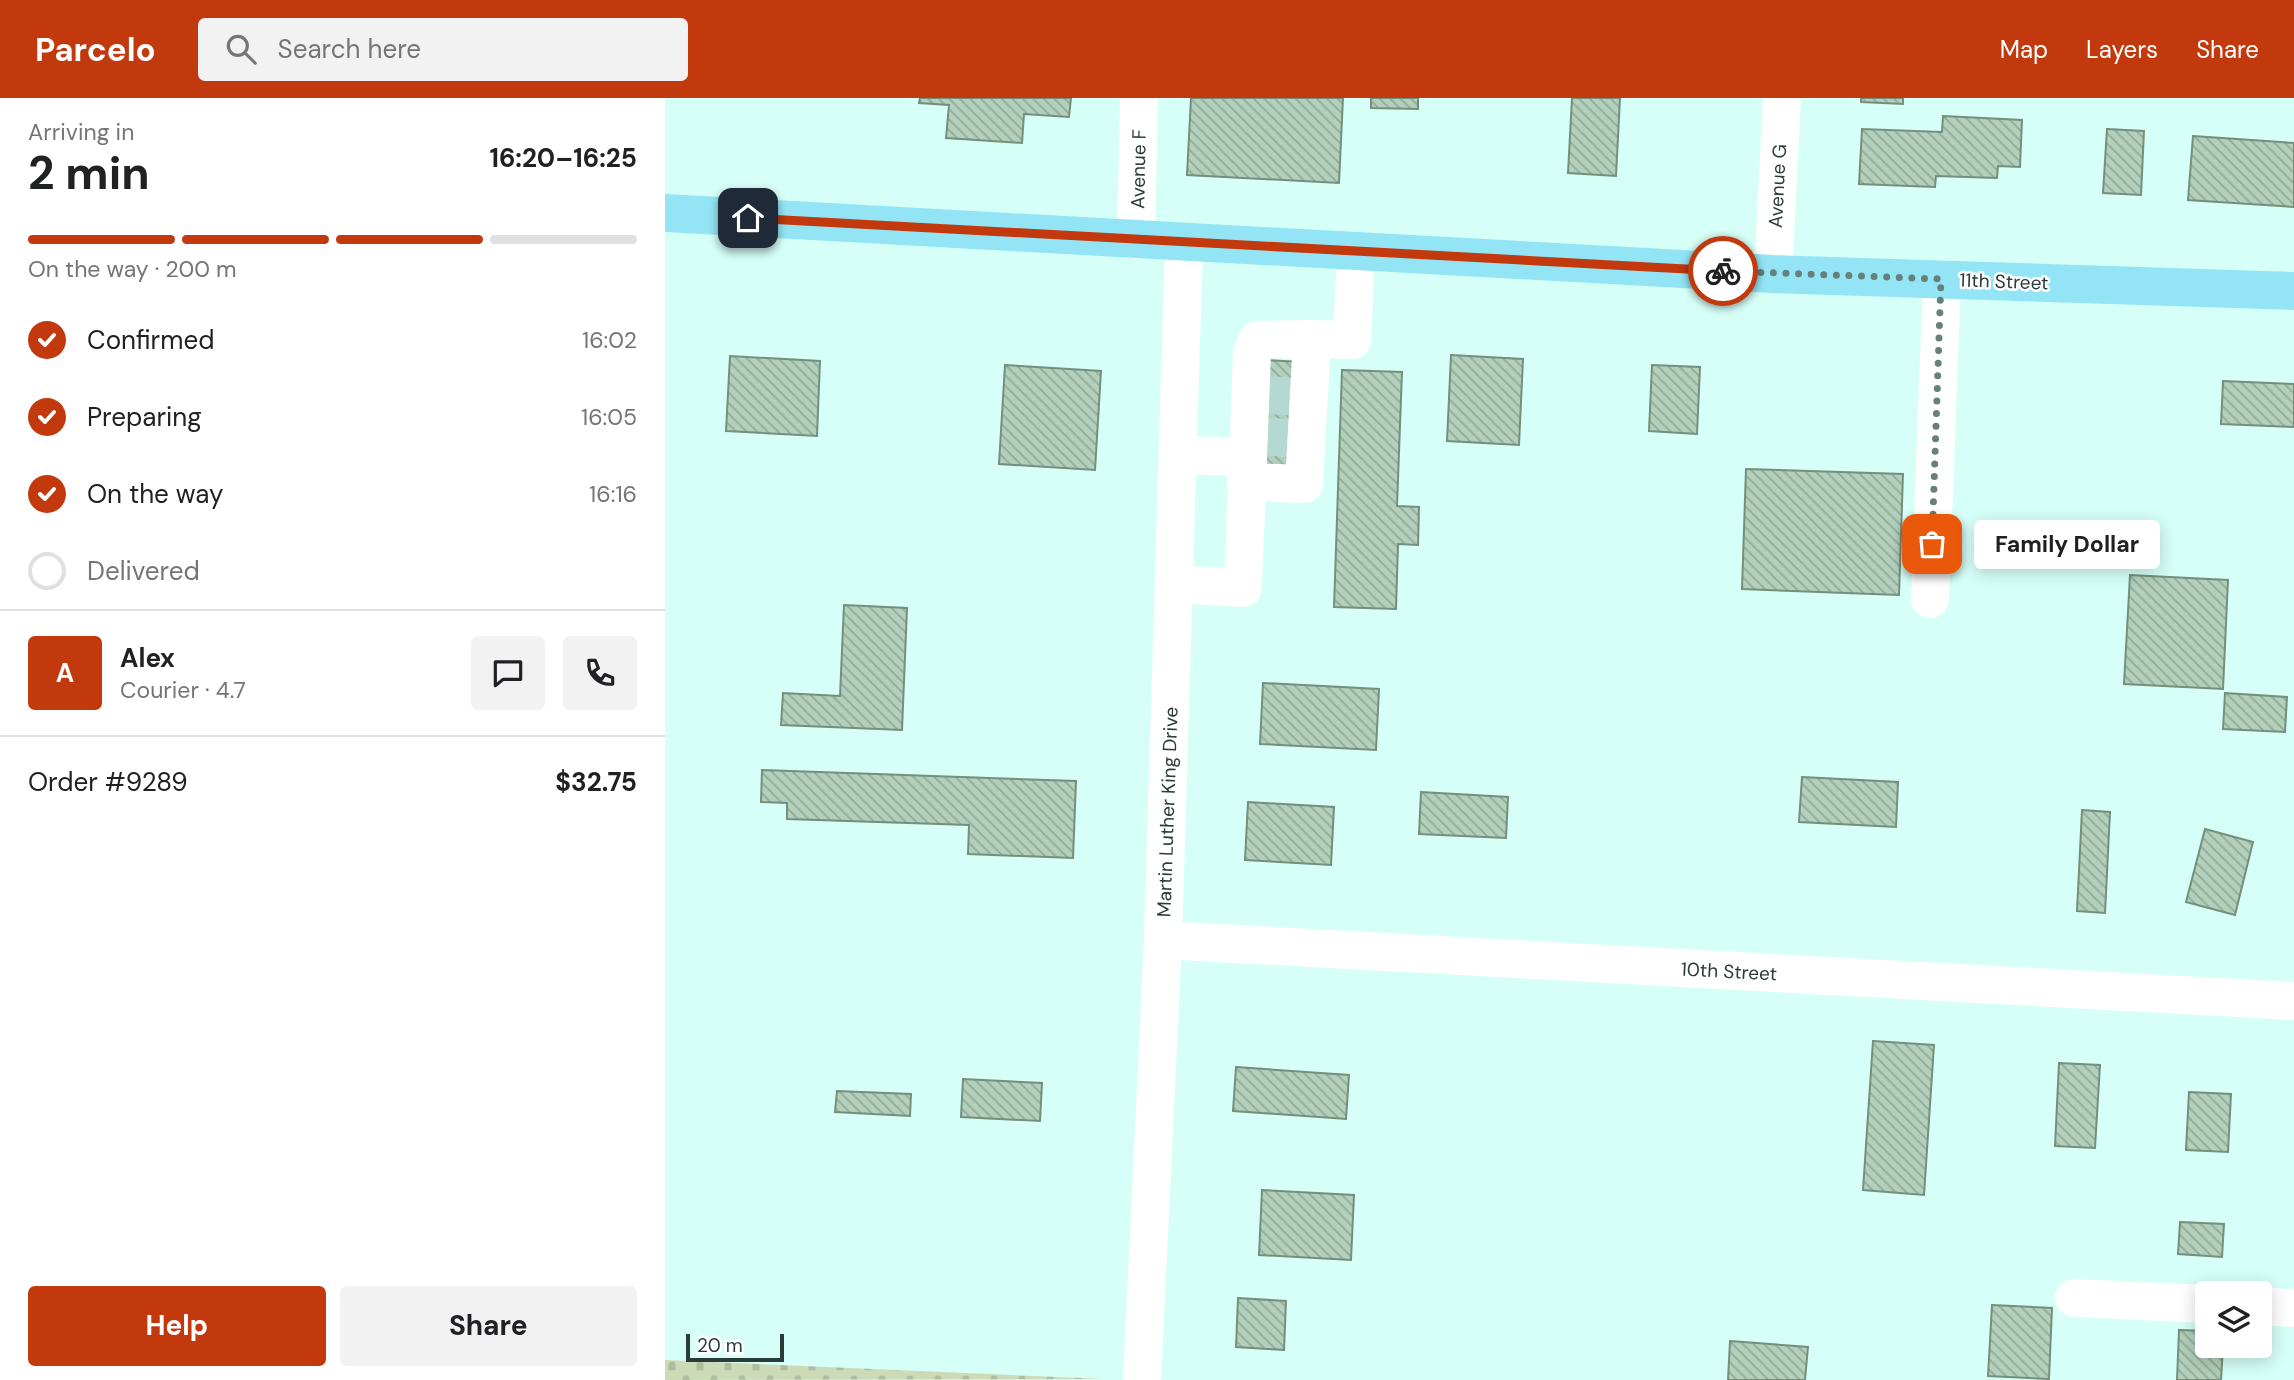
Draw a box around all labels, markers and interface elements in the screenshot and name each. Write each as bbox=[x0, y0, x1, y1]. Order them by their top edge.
search box bbox=[198, 18, 688, 81]
text: Parcelo bbox=[35, 28, 156, 71]
icon: search bbox=[222, 30, 260, 68]
text: Search here bbox=[278, 32, 421, 66]
text: Map bbox=[2000, 34, 2048, 65]
text: Layers bbox=[2086, 34, 2158, 65]
text: Share bbox=[2196, 34, 2259, 65]
text: Arriving in bbox=[28, 117, 134, 147]
street label: Avenue F bbox=[1125, 129, 1152, 209]
text: 16:20–16:25 bbox=[489, 141, 637, 175]
text: 2 min bbox=[28, 143, 150, 203]
street label: Avenue G bbox=[1763, 143, 1792, 229]
pin bbox=[718, 188, 778, 248]
icon: home bbox=[729, 199, 767, 237]
courier bbox=[1688, 236, 1758, 306]
icon: bike bbox=[1704, 252, 1742, 290]
text: On the way · 200 m bbox=[28, 254, 237, 284]
street label: 11th Street bbox=[1959, 267, 2049, 296]
icon: check bbox=[28, 321, 66, 359]
text: Confirmed bbox=[87, 323, 214, 357]
text: 16:02 bbox=[582, 325, 637, 355]
icon: check bbox=[28, 398, 66, 436]
text: Preparing bbox=[87, 400, 202, 434]
text: 16:05 bbox=[581, 402, 637, 432]
icon: check bbox=[28, 475, 66, 513]
text: On the way bbox=[87, 477, 223, 511]
text: 16:16 bbox=[589, 479, 637, 509]
pin bbox=[1902, 514, 1962, 574]
callout: Family Dollar bbox=[1974, 520, 2159, 569]
icon: bag bbox=[1913, 525, 1951, 563]
text: Family Dollar bbox=[1995, 529, 2139, 559]
text: Delivered bbox=[87, 554, 200, 588]
button: chat bbox=[471, 636, 545, 710]
button: phone bbox=[563, 636, 637, 710]
text: Alex bbox=[120, 641, 175, 675]
text: A bbox=[56, 656, 74, 690]
text: Courier · 4.7 bbox=[120, 675, 246, 705]
street label: Martin Luther King Drive bbox=[1151, 706, 1184, 918]
text: Order #9289 bbox=[28, 765, 188, 799]
text: $32.75 bbox=[555, 765, 637, 799]
street label: 10th Street bbox=[1680, 956, 1778, 986]
map controls bbox=[2195, 1281, 2272, 1358]
button: layers bbox=[2195, 1281, 2272, 1358]
button: Help bbox=[28, 1286, 326, 1366]
button: Share bbox=[340, 1286, 637, 1366]
scale bar bbox=[686, 1331, 784, 1363]
text: 20 m bbox=[697, 1333, 743, 1358]

